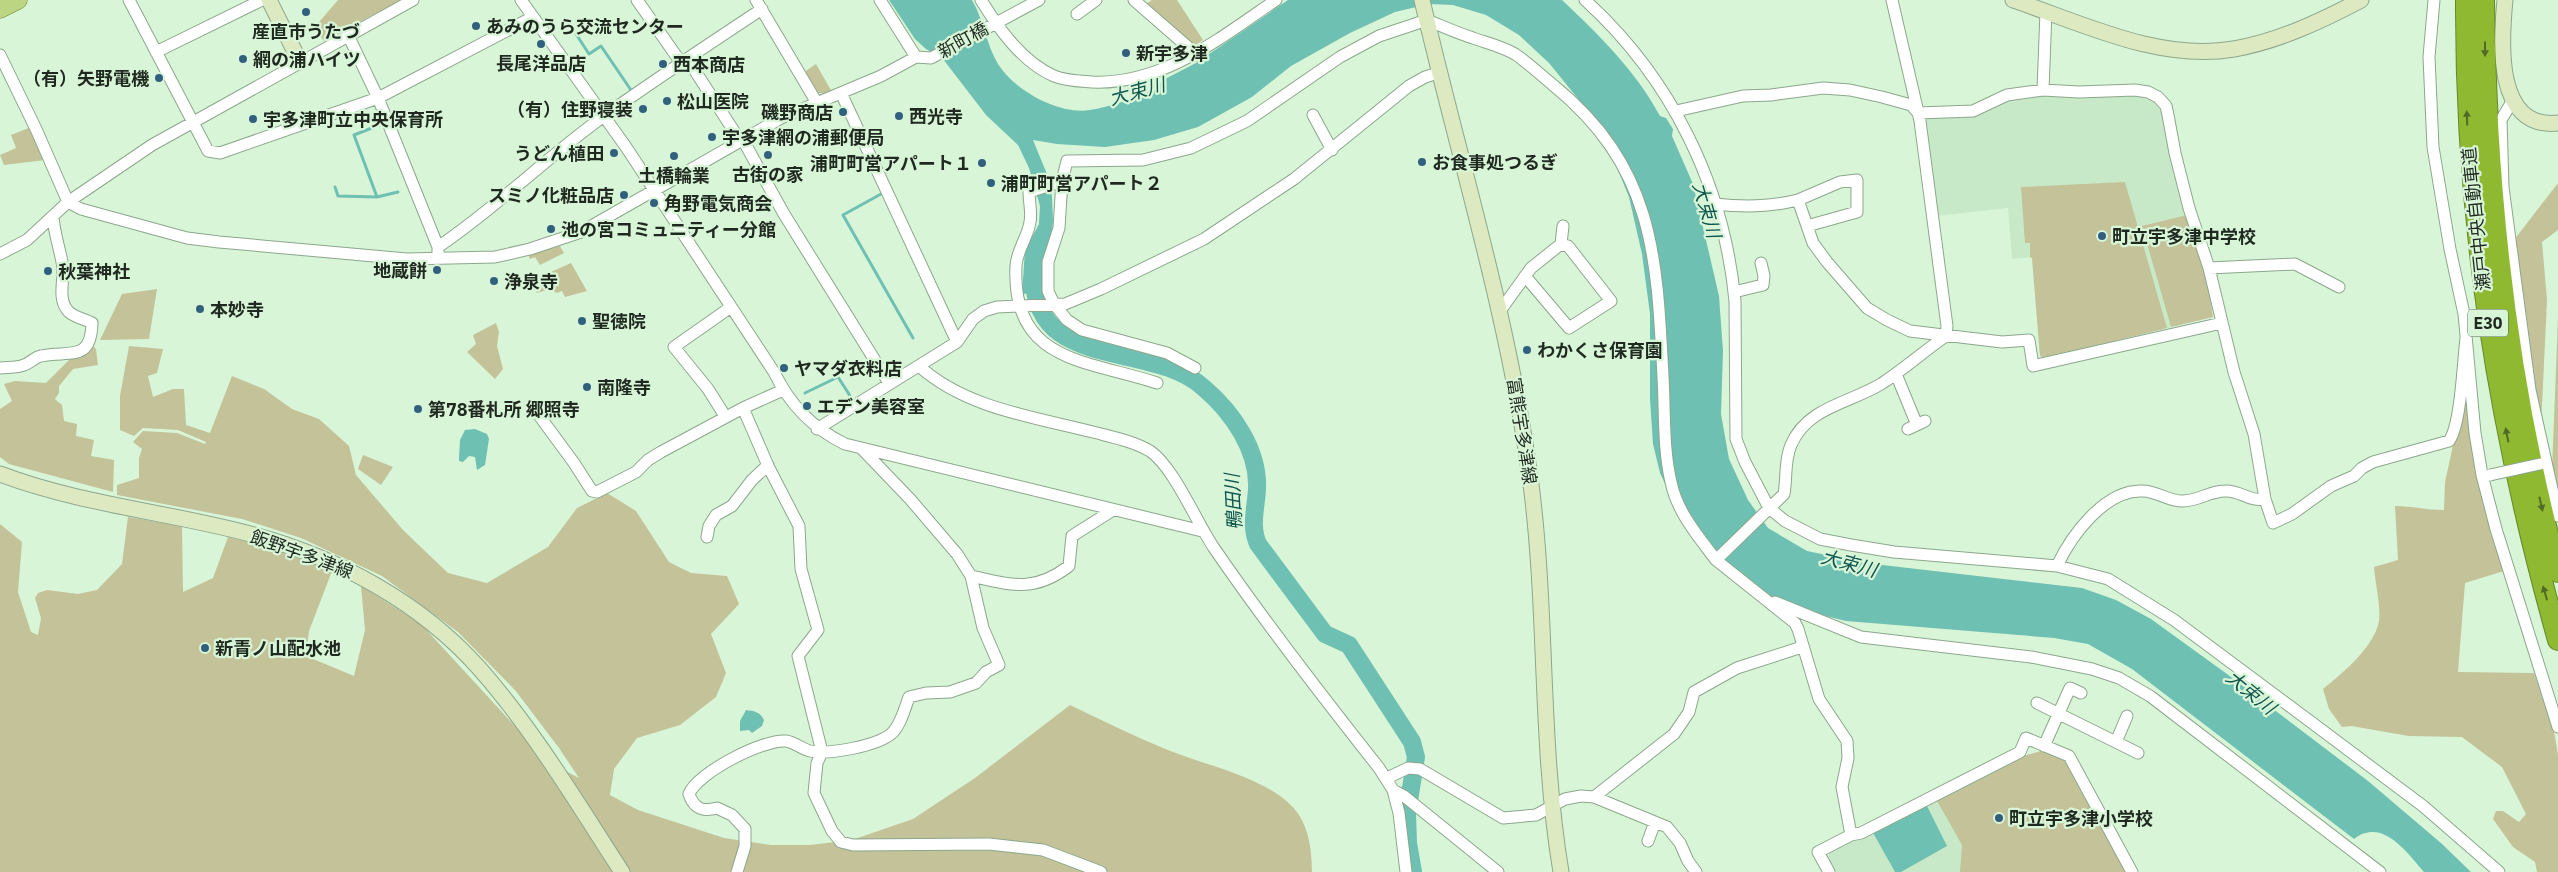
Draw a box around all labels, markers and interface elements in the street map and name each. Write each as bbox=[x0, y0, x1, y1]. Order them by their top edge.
marker: 産直市うたづ bbox=[300, 6, 312, 18]
place label: あみのうら交流センター bbox=[486, 15, 684, 38]
street label: 新町橋 bbox=[934, 17, 992, 63]
place label: 産直市うたづ bbox=[252, 20, 360, 43]
marker: あみのうら交流センター bbox=[470, 20, 482, 32]
marker: 長尾洋品店 bbox=[535, 38, 547, 50]
one-way arrow bbox=[2481, 41, 2489, 57]
place label: 新宇多津 bbox=[1136, 42, 1208, 65]
marker: 新宇多津 bbox=[1120, 47, 1132, 59]
place label: 網の浦ハイツ bbox=[253, 48, 361, 71]
place label: 長尾洋品店 bbox=[496, 52, 586, 75]
marker: 網の浦ハイツ bbox=[237, 53, 249, 65]
place label: 西本商店 bbox=[673, 53, 745, 76]
marker: 西本商店 bbox=[657, 58, 669, 70]
place label: （有）矢野電機 bbox=[23, 67, 150, 90]
marker: （有）矢野電機 bbox=[153, 72, 165, 84]
water label: 大束川 bbox=[1106, 72, 1170, 110]
place label: 松山医院 bbox=[677, 90, 749, 113]
marker: 松山医院 bbox=[661, 95, 673, 107]
place label: （有）住野寝装 bbox=[507, 98, 633, 121]
place label: 磯野商店 bbox=[761, 101, 833, 124]
marker: （有）住野寝装 bbox=[637, 103, 649, 115]
place label: 西光寺 bbox=[909, 105, 963, 128]
marker: 磯野商店 bbox=[837, 106, 849, 118]
place label: 宇多津町立中央保育所 bbox=[263, 108, 443, 131]
one-way arrow bbox=[2463, 109, 2471, 125]
marker: 西光寺 bbox=[893, 110, 905, 122]
marker: 宇多津町立中央保育所 bbox=[247, 113, 259, 125]
place label: 宇多津網の浦郵便局 bbox=[722, 126, 884, 149]
marker: 宇多津網の浦郵便局 bbox=[706, 131, 718, 143]
place label: うどん植田 bbox=[514, 142, 604, 165]
street label: 瀬戸中央自動車道 bbox=[2457, 146, 2495, 292]
marker: うどん植田 bbox=[608, 147, 620, 159]
marker: 古街の家 bbox=[762, 149, 774, 161]
marker: 土橋輪業 bbox=[668, 150, 680, 162]
place label: お食事処つるぎ bbox=[1432, 151, 1558, 174]
place label: 浦町町営アパート１ bbox=[810, 152, 972, 175]
marker: お食事処つるぎ bbox=[1416, 156, 1428, 168]
marker: 浦町町営アパート１ bbox=[976, 157, 988, 169]
place label: 古街の家 bbox=[732, 163, 804, 186]
place label: 土橋輪業 bbox=[638, 164, 710, 187]
place label: 浦町町営アパート２ bbox=[1001, 172, 1163, 195]
marker: 浦町町営アパート２ bbox=[985, 177, 997, 189]
water label: 大束川 bbox=[1688, 179, 1727, 243]
place label: スミノ化粧品店 bbox=[488, 184, 614, 207]
marker: スミノ化粧品店 bbox=[618, 189, 630, 201]
place label: 角野電気商会 bbox=[664, 192, 772, 215]
marker: 角野電気商会 bbox=[648, 197, 660, 209]
place label: 池の宮コミュニティー分館 bbox=[561, 218, 776, 241]
marker: 池の宮コミュニティー分館 bbox=[545, 223, 557, 235]
place label: 町立宇多津中学校 bbox=[2112, 225, 2256, 248]
marker: 町立宇多津中学校 bbox=[2096, 230, 2108, 242]
place label: 地蔵餅 bbox=[373, 259, 427, 282]
place label: 秋葉神社 bbox=[58, 260, 130, 283]
marker: 地蔵餅 bbox=[431, 264, 443, 276]
marker: 秋葉神社 bbox=[42, 265, 54, 277]
place label: 浄泉寺 bbox=[504, 270, 558, 293]
marker: 浄泉寺 bbox=[488, 275, 500, 287]
place label: 本妙寺 bbox=[210, 298, 264, 321]
marker: 本妙寺 bbox=[194, 303, 206, 315]
road number: E30 bbox=[2468, 309, 2508, 336]
place label: 聖徳院 bbox=[592, 310, 646, 333]
marker: 聖徳院 bbox=[576, 315, 588, 327]
place label: わかくさ保育園 bbox=[1537, 339, 1663, 362]
marker: わかくさ保育園 bbox=[1521, 344, 1533, 356]
place label: ヤマダ衣料店 bbox=[794, 357, 902, 380]
marker: ヤマダ衣料店 bbox=[778, 362, 790, 374]
place label: 南隆寺 bbox=[597, 376, 651, 399]
street label: 富熊宇多津線 bbox=[1502, 376, 1542, 486]
marker: 南隆寺 bbox=[581, 381, 593, 393]
place label: エデン美容室 bbox=[817, 395, 925, 418]
place label: 第78番札所 郷照寺 bbox=[428, 398, 580, 421]
marker: エデン美容室 bbox=[801, 400, 813, 412]
marker: 第78番札所 郷照寺 bbox=[412, 403, 424, 415]
one-way arrow bbox=[2503, 426, 2511, 442]
water label: 鴨田川 bbox=[1219, 471, 1246, 531]
one-way arrow bbox=[2537, 497, 2545, 512]
street label: 飯野宇多津線 bbox=[247, 525, 357, 583]
water label: 大束川 bbox=[1818, 544, 1882, 582]
one-way arrow bbox=[2540, 585, 2548, 600]
place label: 新青ノ山配水池 bbox=[215, 637, 341, 660]
marker: 新青ノ山配水池 bbox=[199, 642, 211, 654]
water label: 大束川 bbox=[2221, 665, 2282, 721]
place label: 町立宇多津小学校 bbox=[2009, 807, 2153, 830]
marker: 町立宇多津小学校 bbox=[1993, 812, 2005, 824]

